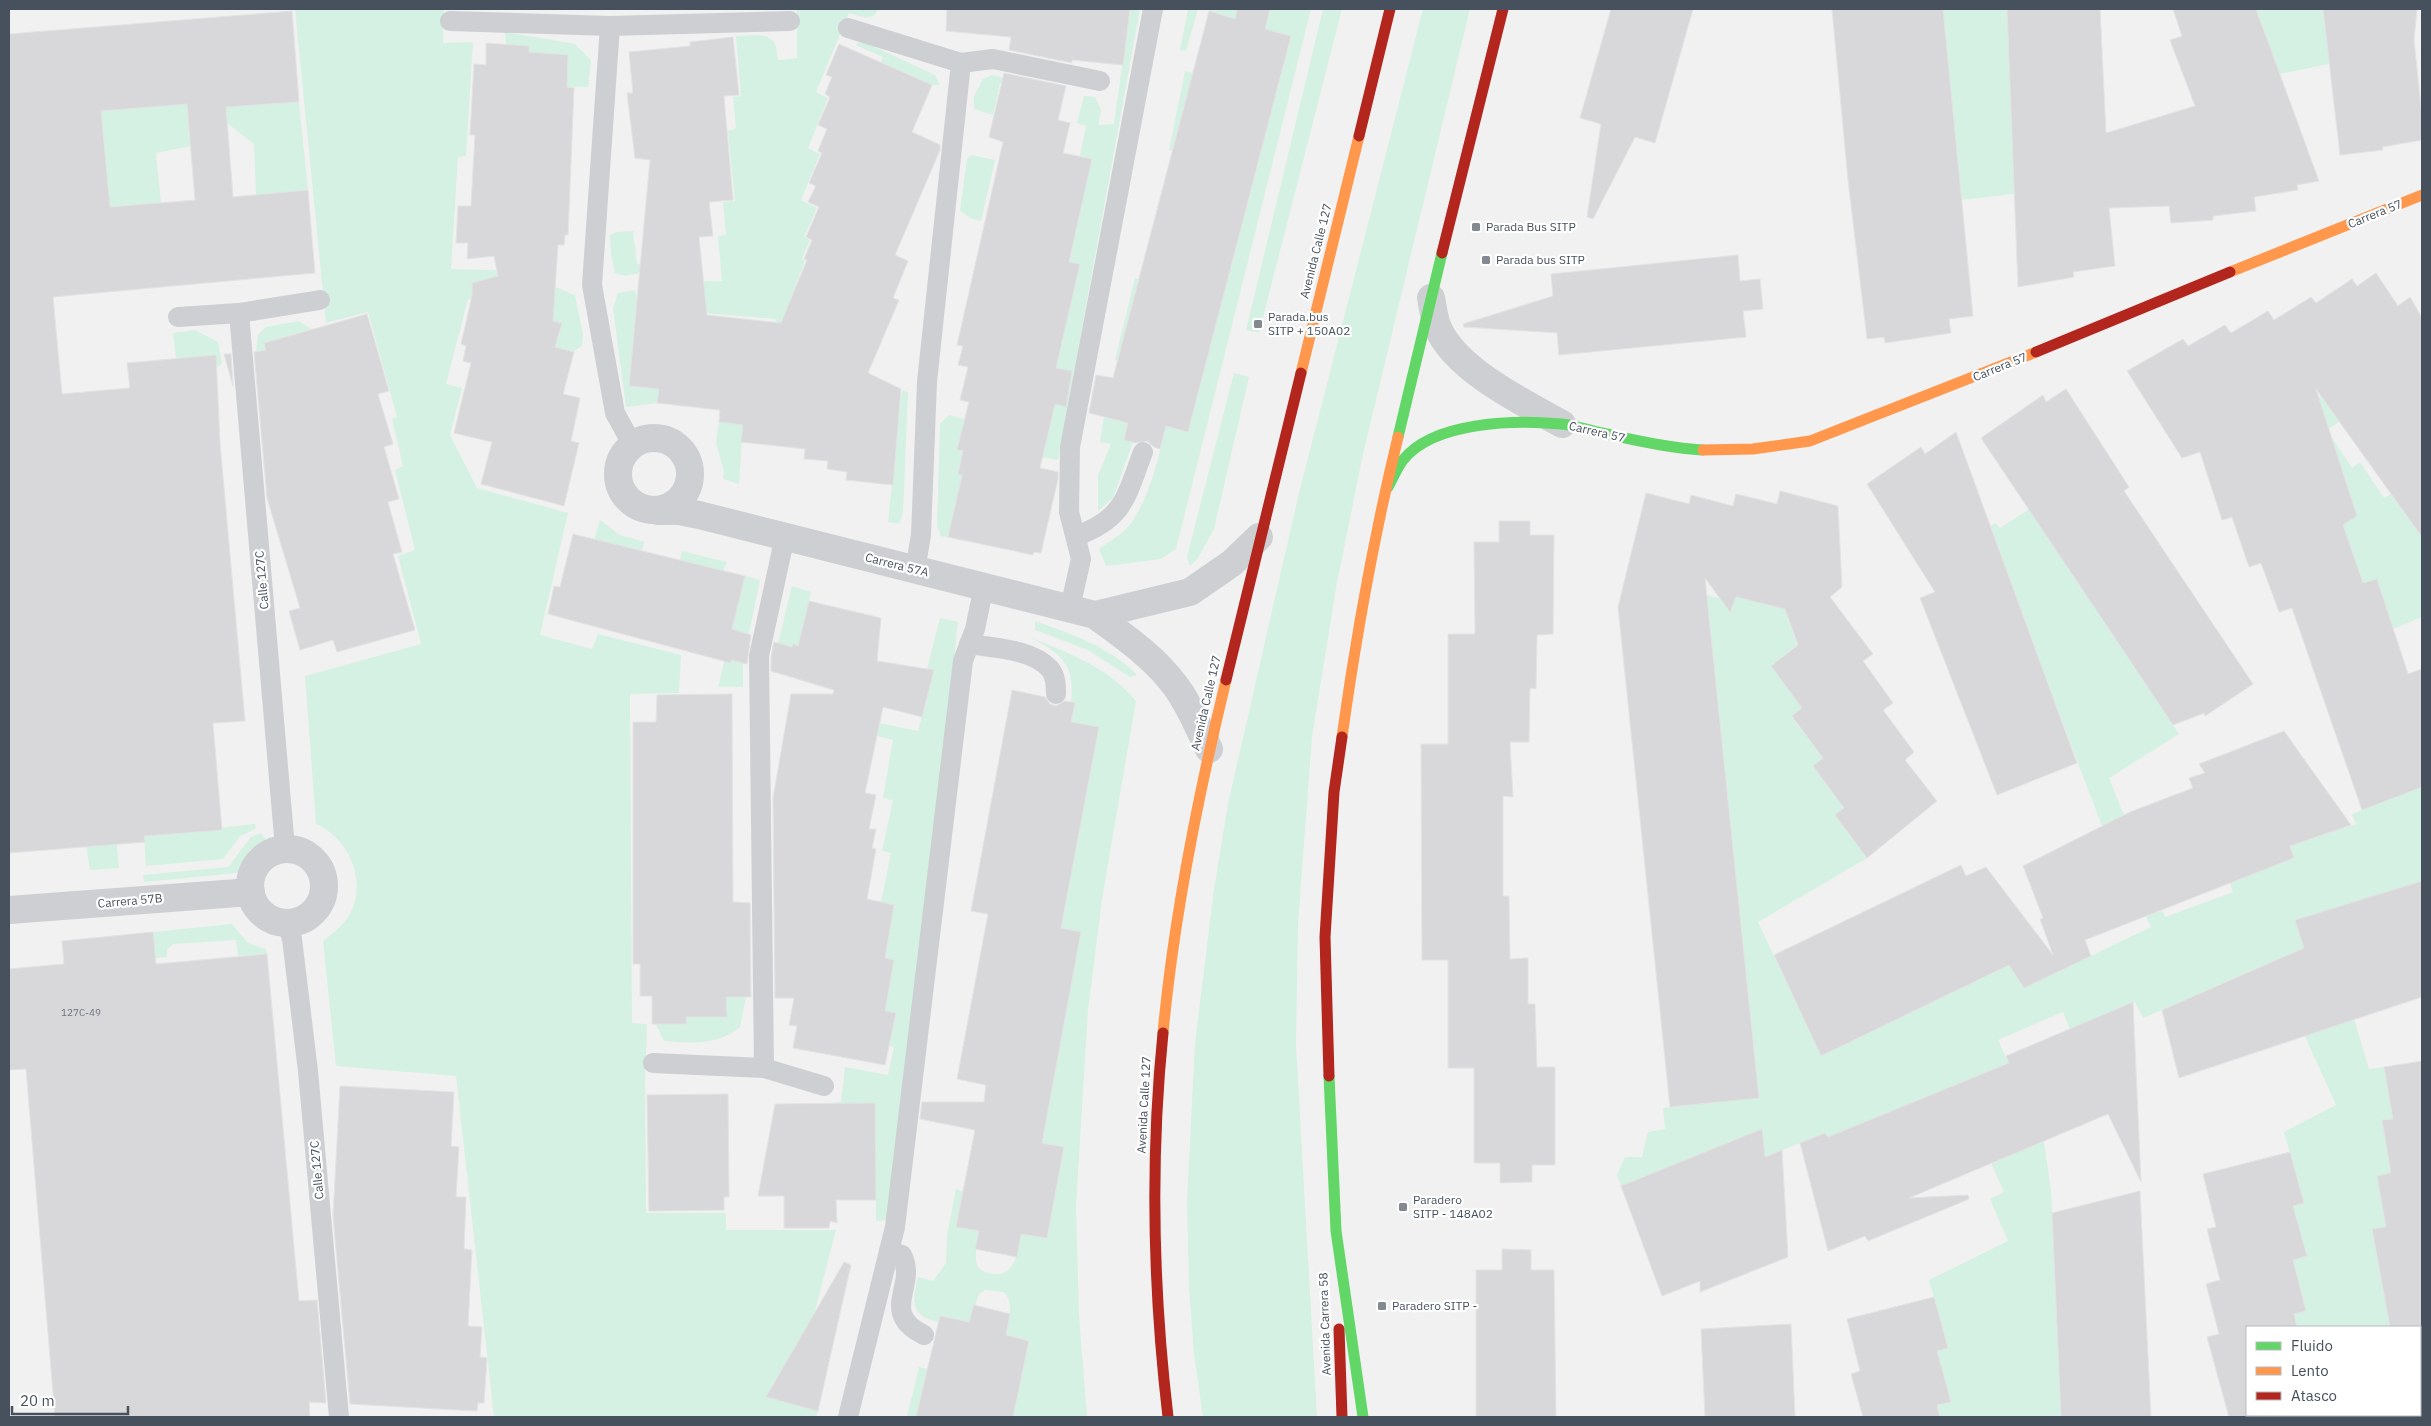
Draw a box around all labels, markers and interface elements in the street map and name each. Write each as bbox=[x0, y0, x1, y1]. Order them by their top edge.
street label: Carrera 57 bbox=[2345, 196, 2404, 231]
street label: Avenida Calle 127 bbox=[1296, 202, 1335, 300]
place label: Parada Bus SITP bbox=[1486, 219, 1576, 234]
marker: Parada Bus SITP bbox=[1470, 221, 1482, 233]
place label: Parada bus SITP bbox=[1496, 252, 1585, 267]
marker: Parada bus SITP bbox=[1480, 254, 1492, 266]
place label: Parada.bus SITP + 150A02 bbox=[1268, 309, 1350, 338]
marker: Parada.bus SITP + 150A02 bbox=[1252, 318, 1264, 330]
street label: Carrera 57 bbox=[1970, 349, 2029, 384]
street label: Carrera 57 bbox=[1568, 418, 1627, 445]
street label: Carrera 57A bbox=[864, 549, 931, 580]
street label: Calle 127C bbox=[251, 550, 272, 610]
street label: Avenida Calle 127 bbox=[1187, 654, 1224, 752]
street label: Carrera 57B bbox=[97, 890, 163, 911]
house number: 127C-49 bbox=[61, 1006, 101, 1019]
street label: Avenida Calle 127 bbox=[1133, 1056, 1154, 1154]
street label: Calle 127C bbox=[306, 1140, 327, 1200]
place label: Paradero SITP - 148A02 bbox=[1413, 1192, 1493, 1221]
marker: Paradero SITP - 148A02 bbox=[1397, 1201, 1409, 1213]
street label: Avenida Carrera 58 bbox=[1315, 1272, 1334, 1376]
place label: Paradero SITP - bbox=[1392, 1298, 1477, 1313]
marker: Paradero SITP - bbox=[1376, 1300, 1388, 1312]
legend bbox=[2246, 1326, 2421, 1416]
text: Fluido bbox=[2291, 1336, 2333, 1355]
text: Lento bbox=[2291, 1361, 2329, 1380]
scale bar bbox=[12, 1384, 129, 1416]
text: Atasco bbox=[2291, 1386, 2337, 1405]
text: 20 m bbox=[20, 1391, 55, 1410]

